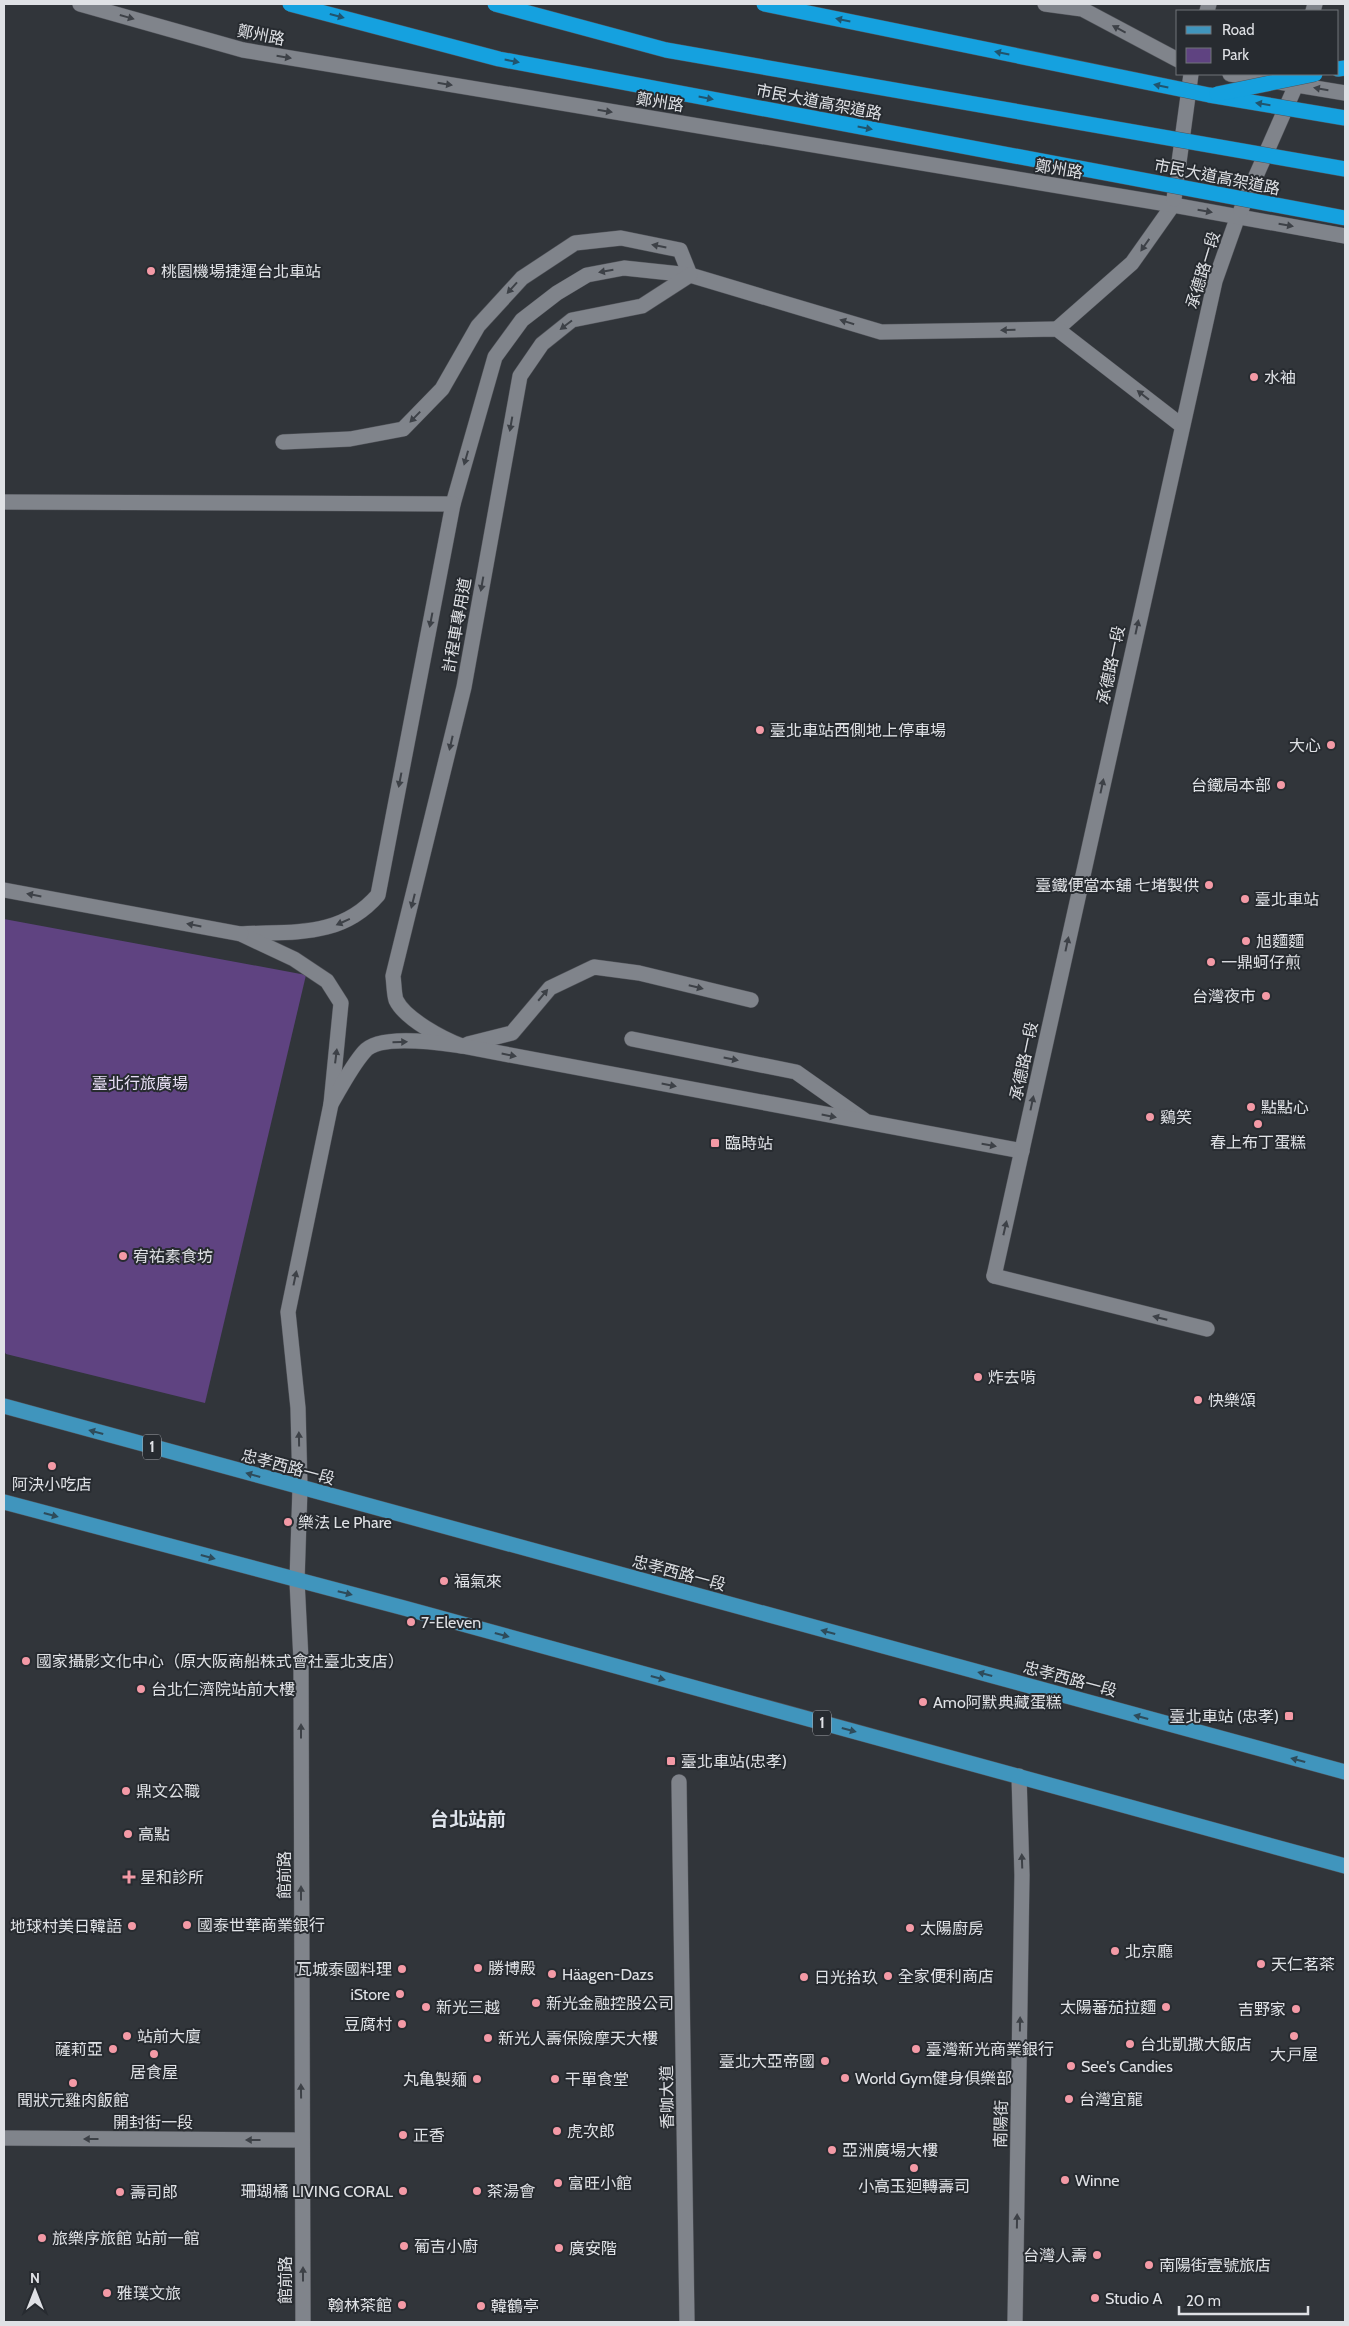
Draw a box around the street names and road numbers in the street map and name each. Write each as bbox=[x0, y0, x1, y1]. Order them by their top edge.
street label: 鄭州路 bbox=[236, 21, 286, 49]
street label: 市民大道高架道路 bbox=[754, 80, 884, 124]
street label: 鄭州路 bbox=[635, 89, 685, 115]
street label: 市民大道高架道路 bbox=[1152, 155, 1282, 199]
street label: 鄭州路 bbox=[1034, 156, 1084, 182]
street label: 承德路一段 bbox=[1182, 229, 1224, 311]
street label: 計程車專用道 bbox=[439, 576, 475, 674]
street label: 承德路一段 bbox=[1093, 624, 1129, 706]
street label: 承德路一段 bbox=[1006, 1020, 1042, 1102]
road number: 1 bbox=[143, 1434, 161, 1460]
street label: 忠孝西路一段 bbox=[239, 1445, 337, 1489]
street label: 忠孝西路一段 bbox=[630, 1551, 728, 1595]
street label: 忠孝西路一段 bbox=[1021, 1657, 1119, 1701]
road number: 1 bbox=[813, 1710, 831, 1736]
street label: 館前路 bbox=[275, 1851, 294, 1899]
street label: 香咖大道 bbox=[657, 2065, 677, 2129]
street label: 南陽街 bbox=[991, 2100, 1011, 2148]
street label: 開封街一段 bbox=[113, 2113, 193, 2132]
street label: 館前路 bbox=[276, 2256, 295, 2304]

